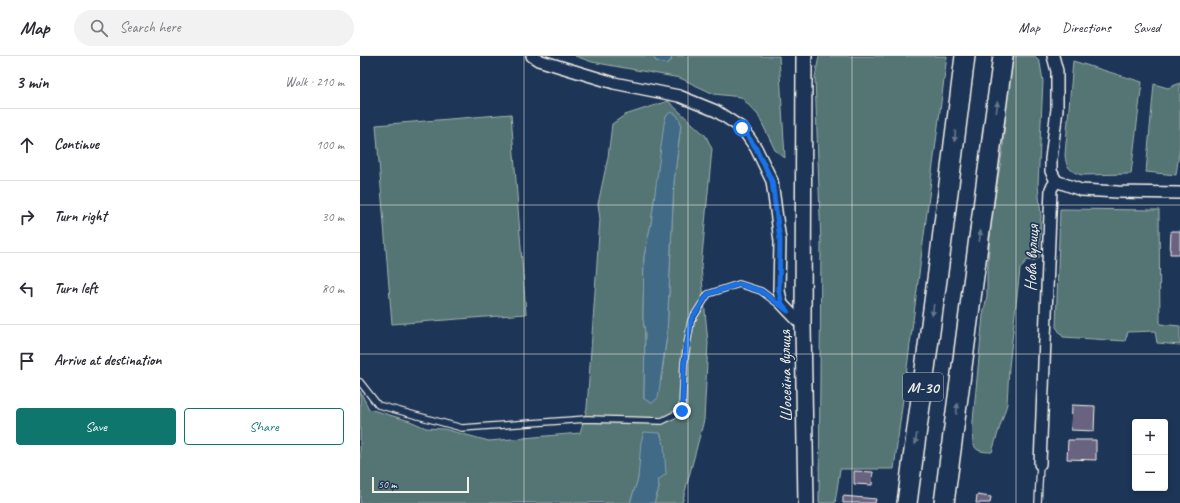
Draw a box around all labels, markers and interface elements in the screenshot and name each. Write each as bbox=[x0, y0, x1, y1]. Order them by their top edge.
search box bbox=[74, 10, 354, 46]
text: Map bbox=[20, 16, 50, 40]
icon: search bbox=[88, 17, 110, 39]
text: Search here bbox=[120, 18, 181, 37]
text: Map bbox=[1019, 19, 1040, 36]
text: Directions bbox=[1062, 19, 1111, 36]
text: Saved bbox=[1133, 19, 1160, 36]
text: 3 min bbox=[16, 72, 49, 93]
text: Walk · 210 m bbox=[285, 74, 344, 90]
one-way arrow bbox=[994, 101, 1000, 113]
route start bbox=[733, 119, 751, 137]
one-way arrow bbox=[952, 130, 958, 142]
icon: ahead bbox=[16, 134, 38, 156]
text: Continue bbox=[54, 135, 99, 154]
text: 100 m bbox=[316, 137, 344, 153]
icon: right bbox=[16, 206, 38, 228]
text: Turn right bbox=[54, 207, 107, 226]
text: 30 m bbox=[322, 209, 344, 225]
street label: Нова вулиця bbox=[1020, 223, 1043, 292]
one-way arrow bbox=[977, 230, 983, 242]
icon: left bbox=[16, 278, 38, 300]
text: Turn left bbox=[54, 279, 97, 298]
text: 80 m bbox=[322, 281, 344, 297]
one-way arrow bbox=[930, 304, 936, 316]
street label: Шосейна вулиця bbox=[774, 329, 797, 422]
icon: arrive bbox=[16, 350, 38, 372]
text: Arrive at destination bbox=[54, 351, 161, 370]
road number: М-30 bbox=[903, 373, 943, 401]
route end bbox=[673, 402, 691, 420]
one-way arrow bbox=[954, 403, 961, 415]
button: Save bbox=[16, 408, 176, 445]
button: Share bbox=[184, 408, 344, 445]
map controls bbox=[1132, 419, 1168, 491]
button: + bbox=[1132, 419, 1168, 455]
one-way arrow bbox=[913, 433, 919, 445]
button: − bbox=[1132, 455, 1168, 491]
scale bar bbox=[372, 475, 469, 494]
text: 50 m bbox=[378, 477, 397, 491]

